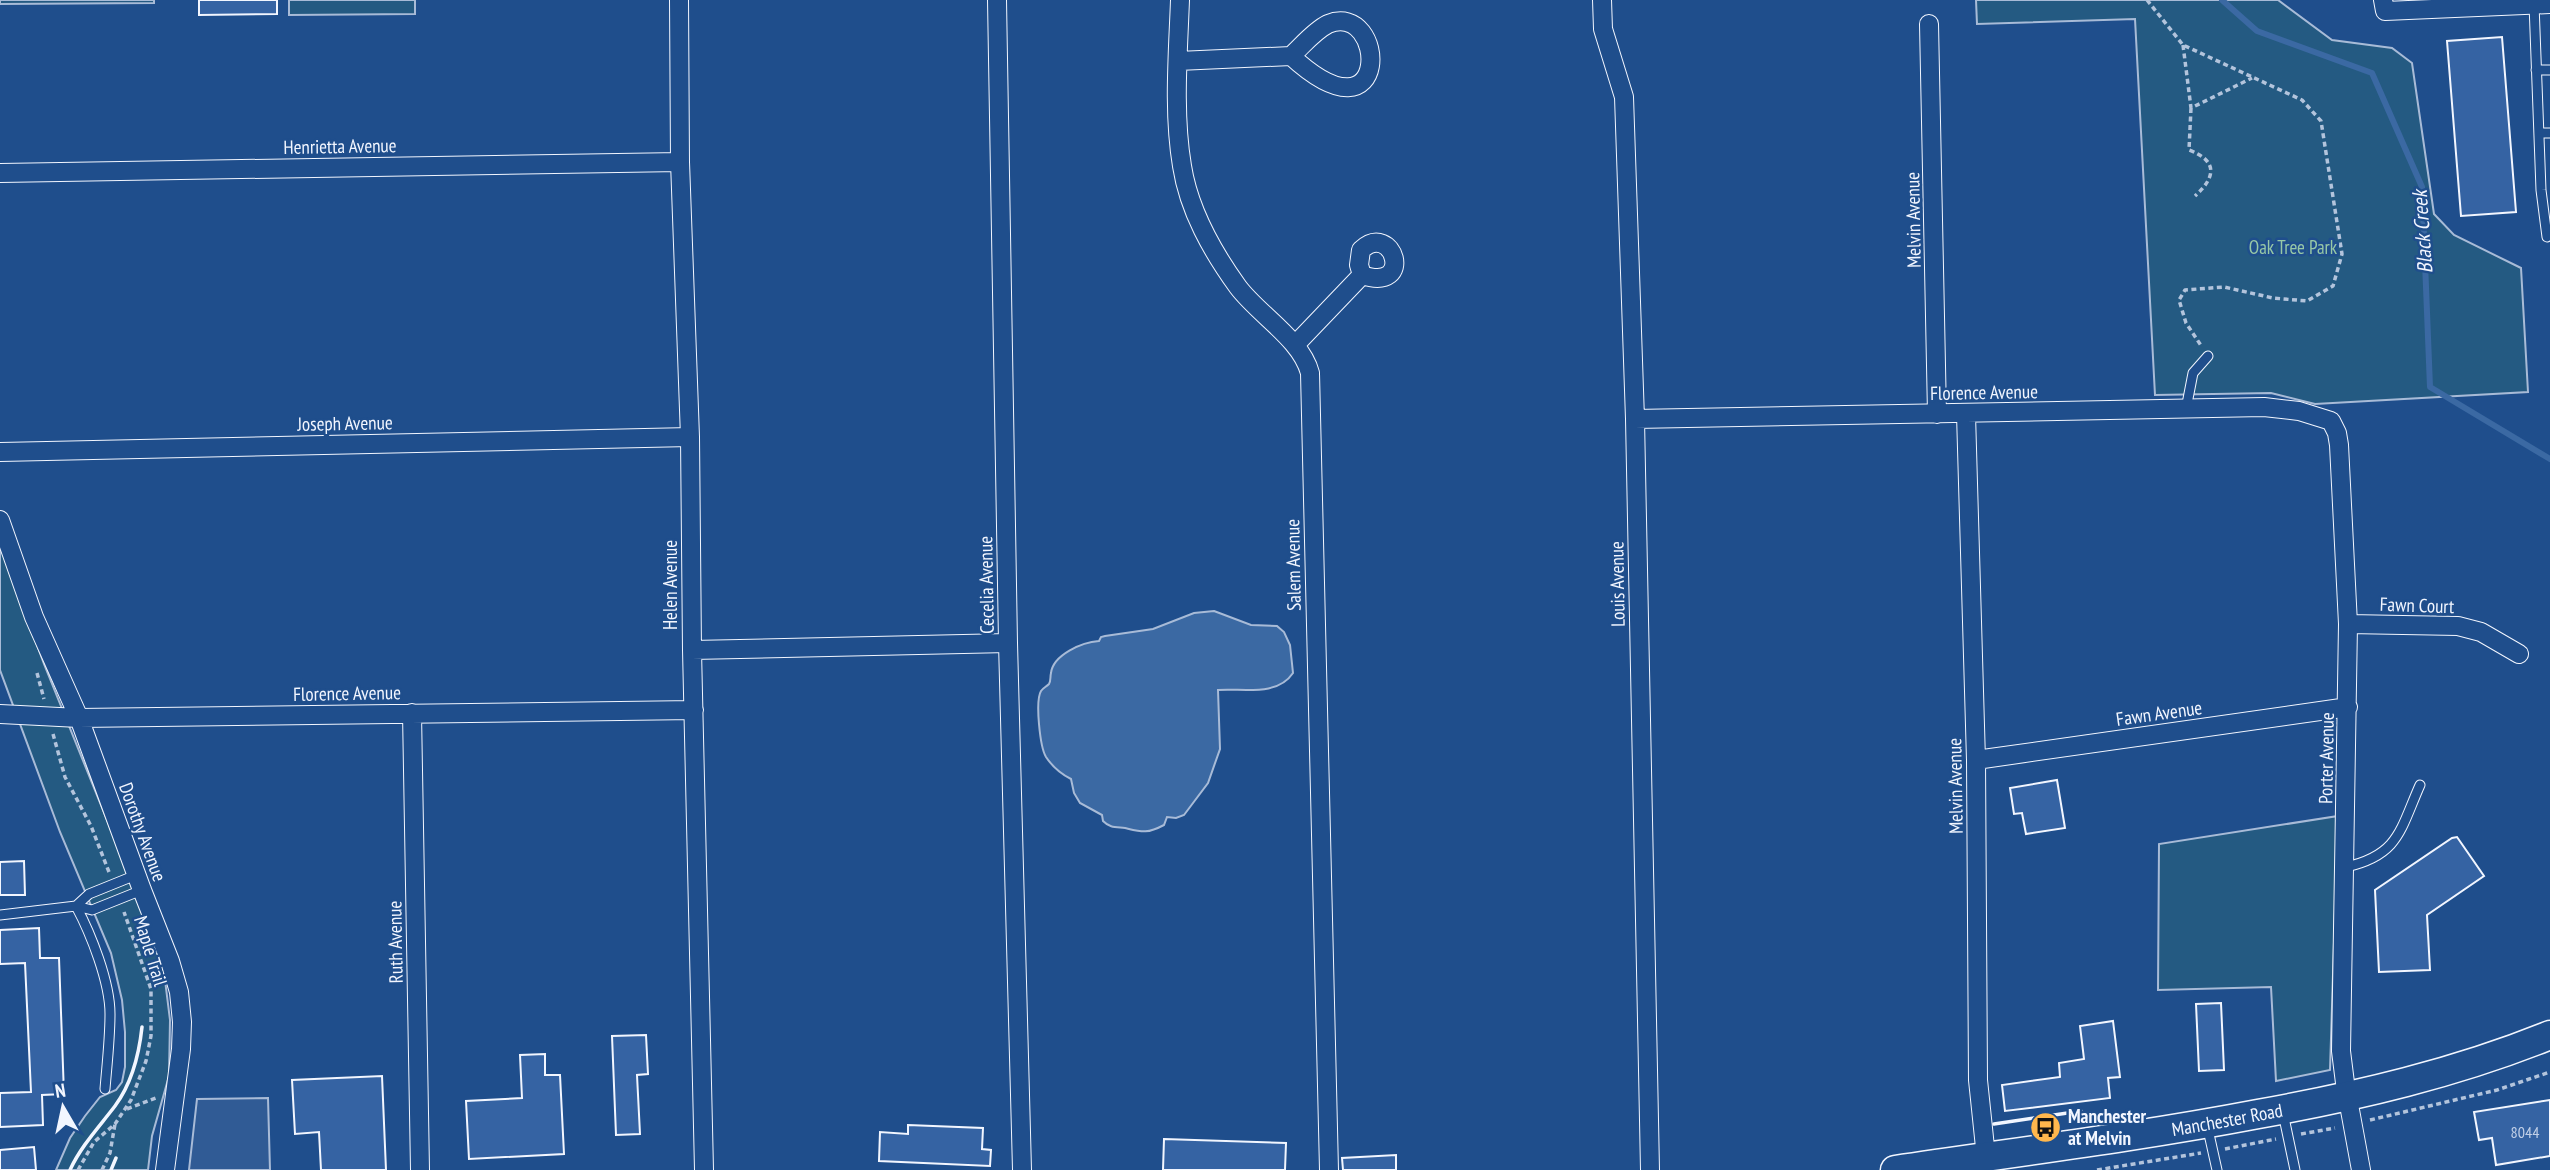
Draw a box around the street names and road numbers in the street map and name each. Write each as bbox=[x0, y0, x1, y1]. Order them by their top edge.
street label: Henrietta Avenue bbox=[283, 133, 397, 159]
street label: Melvin Avenue bbox=[1900, 172, 1926, 268]
street label: Florence Avenue bbox=[1930, 379, 2038, 405]
street label: Joseph Avenue bbox=[296, 410, 393, 436]
street label: Salem Avenue bbox=[1280, 519, 1306, 611]
street label: Cecelia Avenue bbox=[973, 536, 999, 634]
street label: Helen Avenue bbox=[658, 540, 682, 630]
street label: Louis Avenue bbox=[1604, 541, 1630, 627]
street label: Fawn Court bbox=[2379, 592, 2455, 618]
street label: Florence Avenue bbox=[293, 680, 401, 706]
street label: Fawn Avenue bbox=[2114, 695, 2204, 731]
street label: Porter Avenue bbox=[2313, 712, 2339, 804]
street label: Melvin Avenue bbox=[1942, 738, 1968, 834]
street label: Dorothy Avenue bbox=[114, 779, 172, 885]
street label: Ruth Avenue bbox=[382, 900, 408, 983]
street label: Maple Trail bbox=[129, 913, 173, 989]
street label: Manchester Road bbox=[2170, 1098, 2285, 1141]

